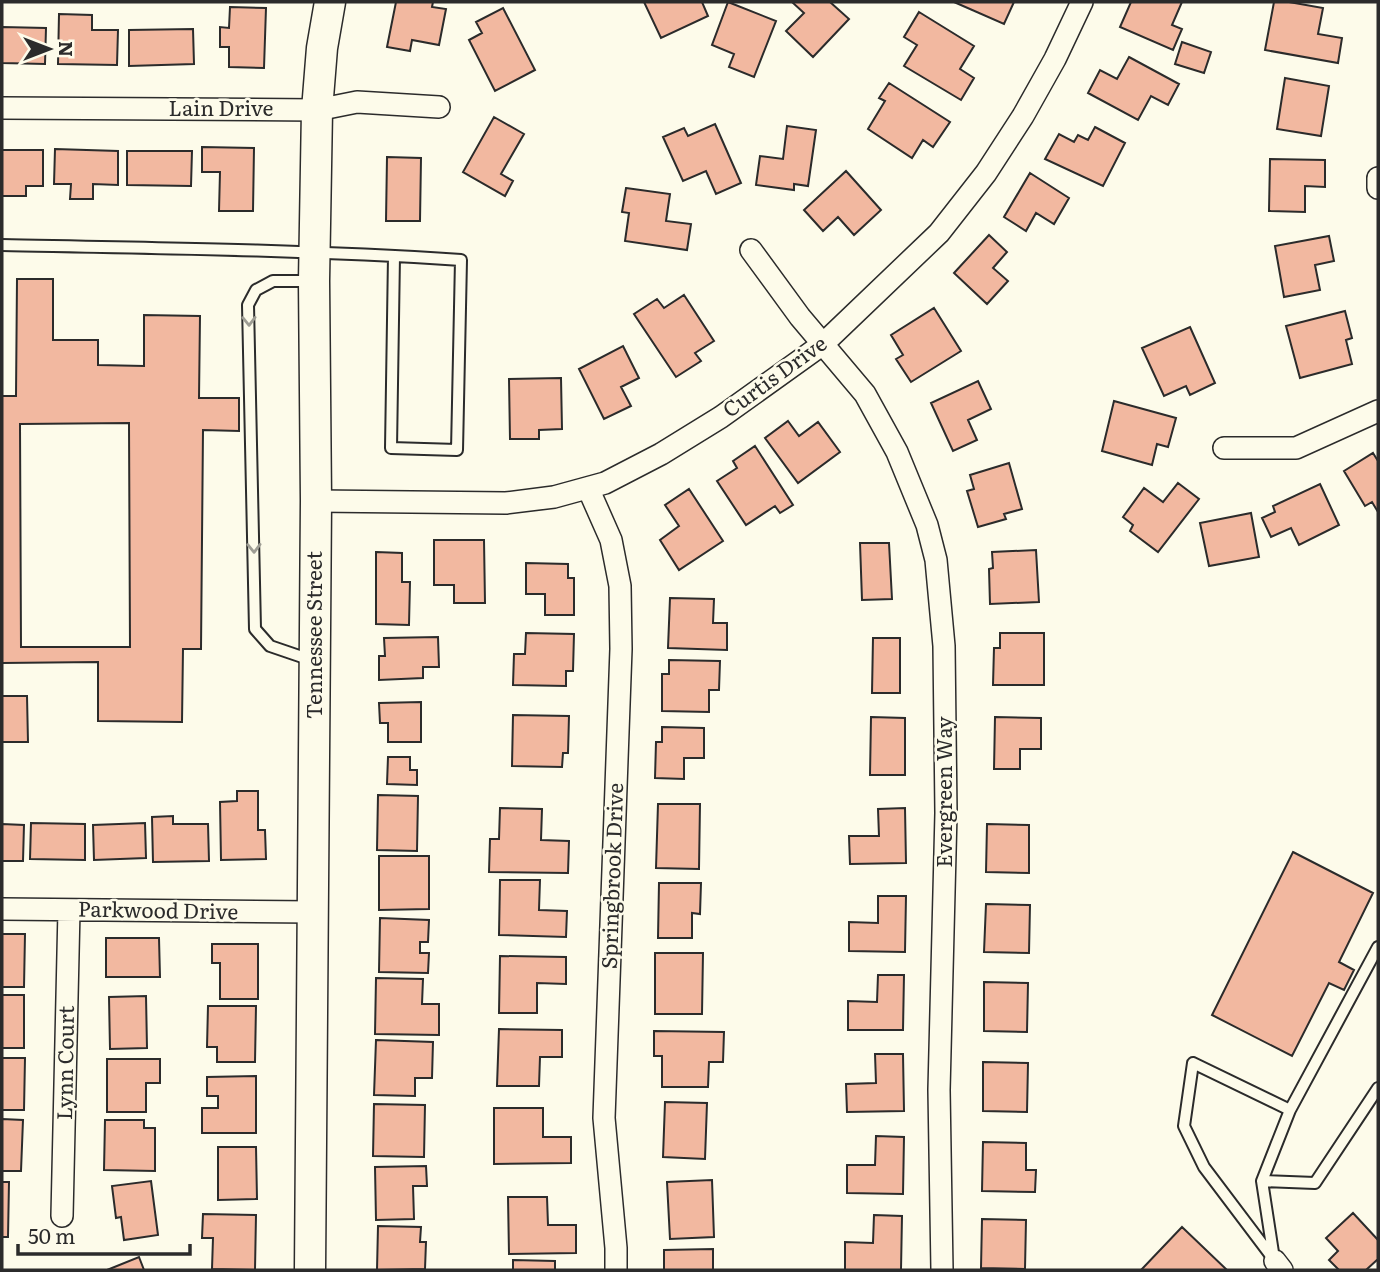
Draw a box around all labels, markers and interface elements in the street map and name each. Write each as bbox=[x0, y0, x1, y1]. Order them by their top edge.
north arrow bbox=[14, 14, 84, 84]
text: N bbox=[53, 41, 81, 57]
street label: Lain Drive bbox=[169, 91, 274, 122]
one-way arrow bbox=[241, 316, 257, 327]
street label: Curtis Drive bbox=[715, 327, 832, 423]
one-way arrow bbox=[246, 543, 261, 554]
street label: Tennessee Street bbox=[297, 551, 328, 719]
street label: Evergreen Way bbox=[927, 715, 958, 868]
street label: Springbrook Drive bbox=[592, 782, 629, 970]
street label: Parkwood Drive bbox=[78, 892, 239, 925]
street label: Lynn Court bbox=[47, 1005, 80, 1120]
scale bar bbox=[18, 1212, 189, 1256]
text: 50 m bbox=[28, 1219, 75, 1250]

